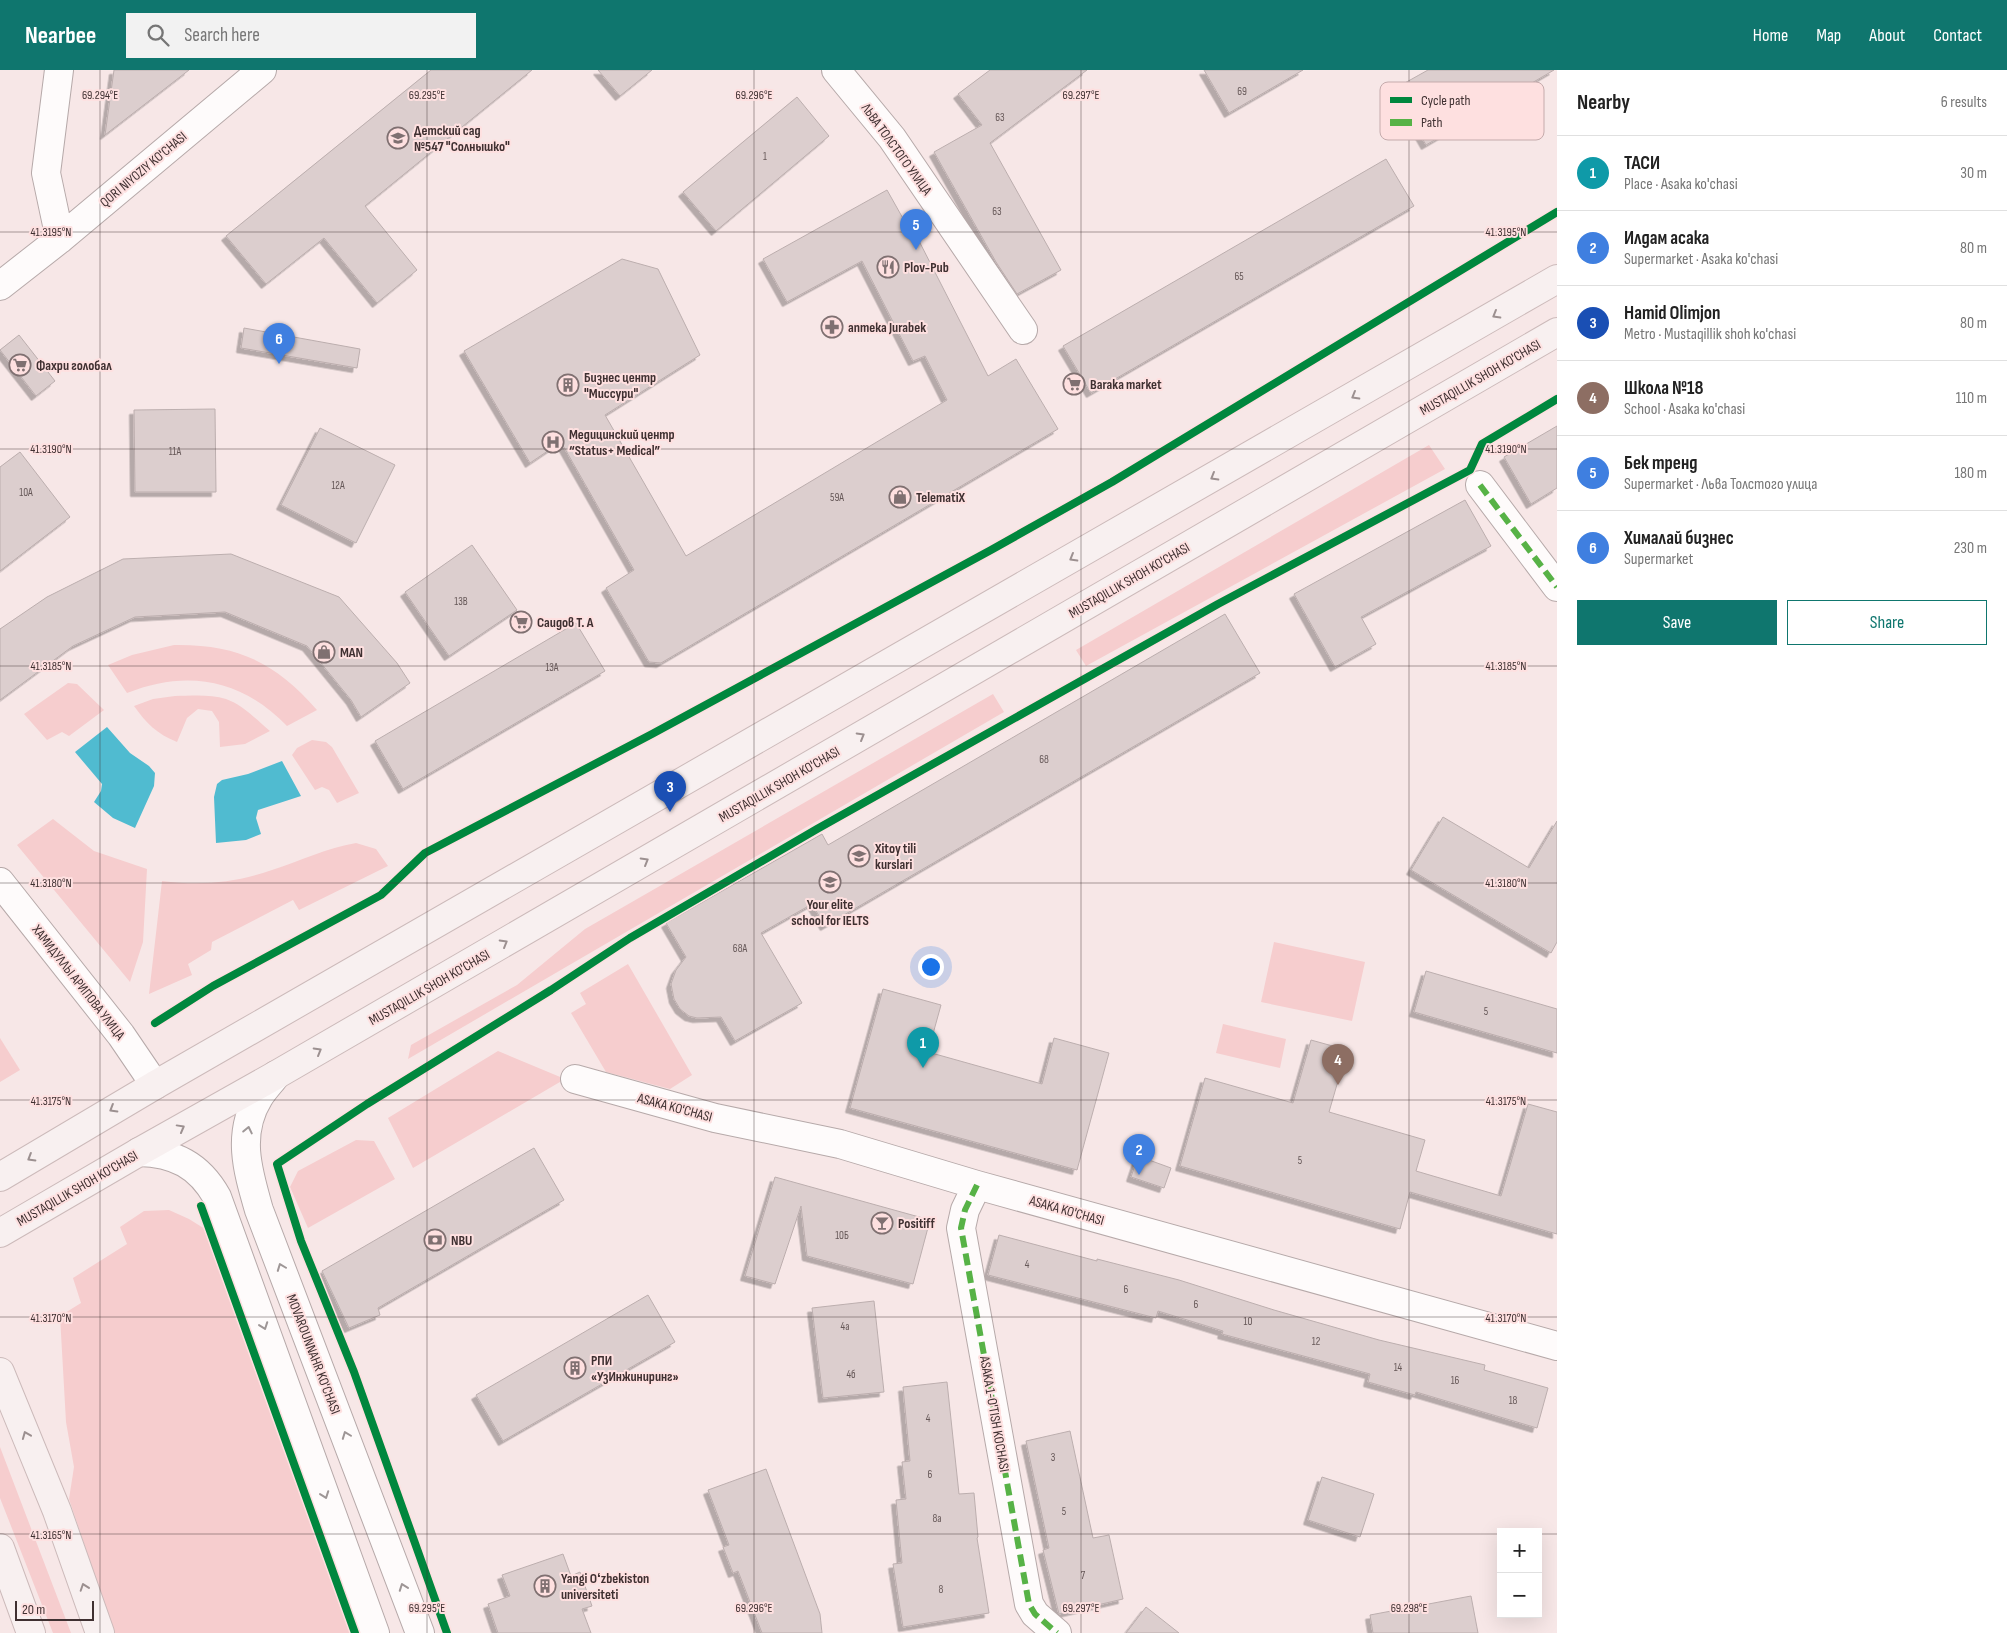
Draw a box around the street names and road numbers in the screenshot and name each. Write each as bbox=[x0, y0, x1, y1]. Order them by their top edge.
street label: ЛЬВА ТОЛСТОГО УЛИЦА bbox=[857, 99, 936, 199]
street label: QORI NIYOZIY KO'CHASI bbox=[96, 128, 190, 211]
street label: MUSTAQILLIK SHOH KO'CHASI bbox=[1417, 336, 1544, 419]
street label: MUSTAQILLIK SHOH KO'CHASI bbox=[1066, 539, 1193, 622]
street label: MUSTAQILLIK SHOH KO'CHASI bbox=[716, 743, 843, 826]
street label: ХАМИДУЛЛЫ АРИПОВА УЛИЦА bbox=[28, 921, 129, 1044]
street label: MUSTAQILLIK SHOH KO'CHASI bbox=[366, 946, 493, 1029]
street label: ASAKA KO'CHASI bbox=[635, 1089, 714, 1126]
street label: MUSTAQILLIK SHOH KO'CHASI bbox=[14, 1147, 141, 1230]
street label: ASAKA KO'CHASI bbox=[1027, 1191, 1106, 1229]
street label: MOVAROUNNAHR KO'CHASI bbox=[283, 1292, 344, 1417]
street label: ASAKA 1-O'TISH KOCHASI bbox=[976, 1354, 1013, 1473]

